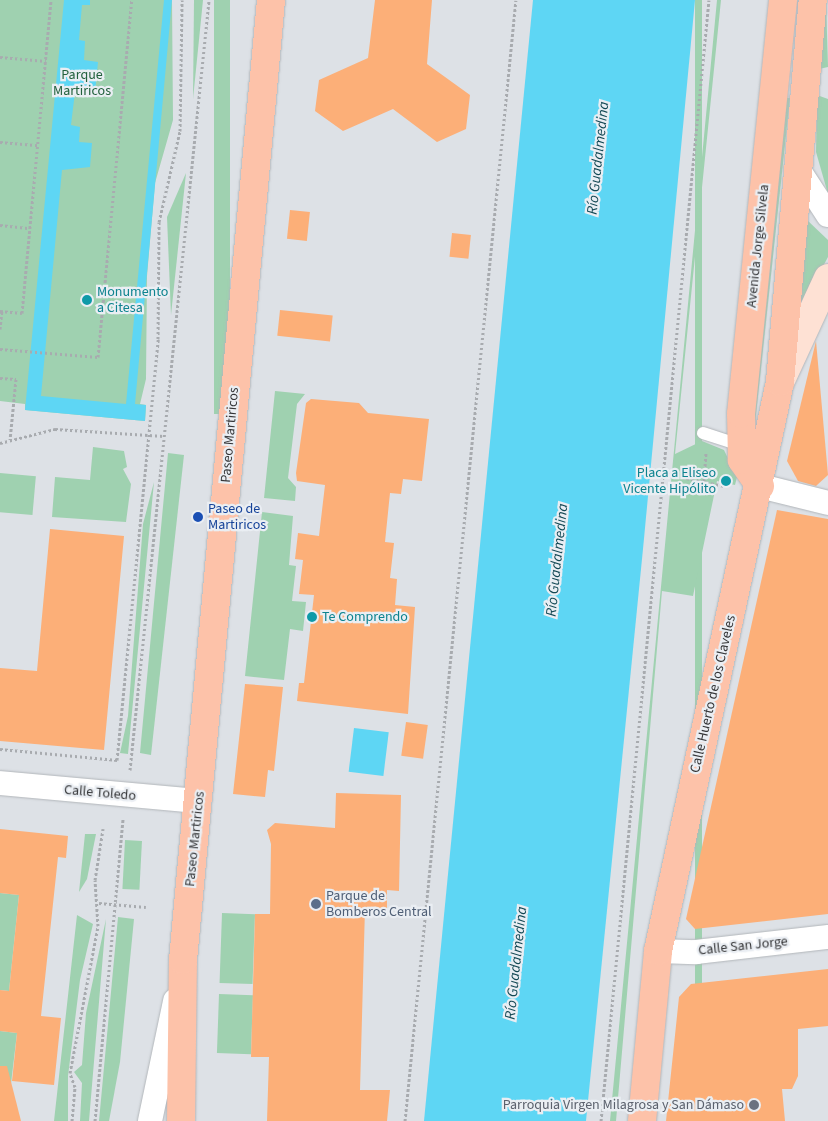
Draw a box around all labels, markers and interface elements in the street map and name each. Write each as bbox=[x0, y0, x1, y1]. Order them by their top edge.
park label: Parque Martiricos bbox=[53, 67, 111, 100]
water label: Río Guadalmedina bbox=[583, 100, 613, 216]
street label: Avenida Jorge Silvela bbox=[743, 184, 773, 308]
place label: Monumento a Citesa bbox=[97, 284, 168, 316]
marker: Monumento a Citesa bbox=[81, 294, 93, 306]
street label: Paseo Martiricos bbox=[217, 387, 243, 483]
place label: Placa a Eliseo Vicente Hipólito bbox=[623, 465, 716, 498]
marker: Placa a Eliseo Vicente Hipólito bbox=[720, 475, 732, 487]
place label: Paseo de Martiricos bbox=[208, 501, 266, 534]
water label: Río Guadalmedina bbox=[542, 502, 572, 618]
marker: Paseo de Martiricos bbox=[192, 511, 204, 523]
place label: Te Comprendo bbox=[322, 609, 408, 625]
marker: Te Comprendo bbox=[306, 611, 318, 623]
street label: Calle Huerto de los Claveles bbox=[687, 614, 739, 774]
street label: Calle Toledo bbox=[63, 781, 137, 805]
street label: Paseo Martiricos bbox=[182, 791, 208, 887]
place label: Parque de Bomberos Central bbox=[326, 888, 432, 920]
marker: Parque de Bomberos Central bbox=[310, 898, 322, 910]
water label: Río Guadalmedina bbox=[501, 905, 531, 1021]
street label: Calle San Jorge bbox=[697, 933, 789, 959]
place label: Parroquia Virgen Milagrosa y San Dámaso bbox=[503, 1097, 744, 1113]
marker: Parroquia Virgen Milagrosa y San Dámaso bbox=[748, 1099, 760, 1111]

